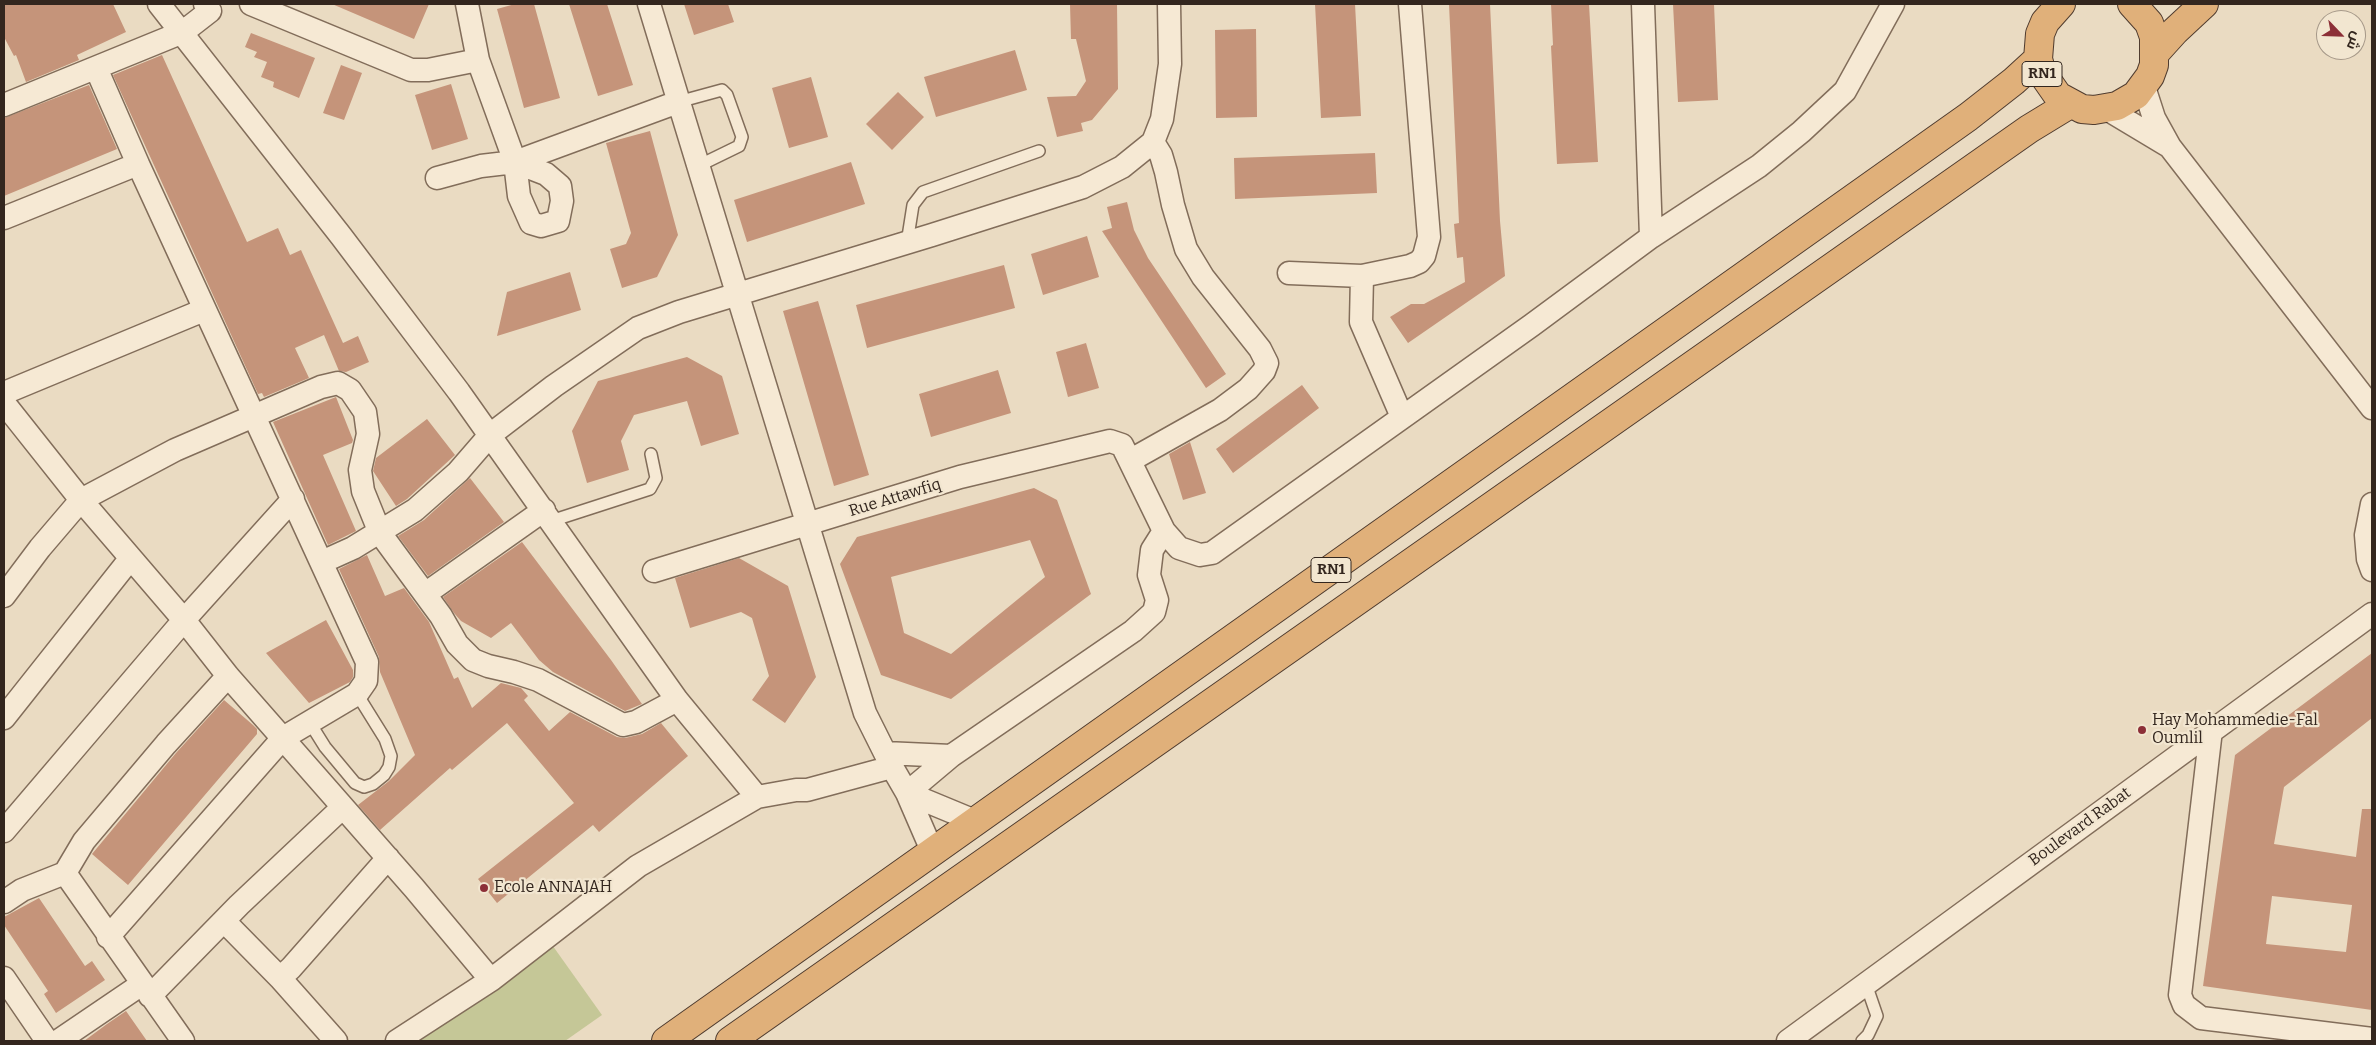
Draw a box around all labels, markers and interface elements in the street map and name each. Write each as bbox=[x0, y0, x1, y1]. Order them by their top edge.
north arrow bbox=[2316, 10, 2366, 60]
text: ش bbox=[2343, 29, 2366, 53]
road number: RN1 bbox=[2022, 62, 2062, 86]
street label: Rue Attawfiq bbox=[847, 475, 943, 521]
road number: RN1 bbox=[1311, 558, 1351, 582]
place label: Hay Mohammedie-Fal Oumlil bbox=[2152, 711, 2318, 749]
marker: Hay Mohammedie-Fal Oumlil bbox=[2136, 724, 2148, 736]
street label: Boulevard Rabat bbox=[2025, 784, 2135, 870]
place label: Ecole ANNAJAH bbox=[494, 878, 612, 898]
marker: Ecole ANNAJAH bbox=[478, 882, 490, 894]

